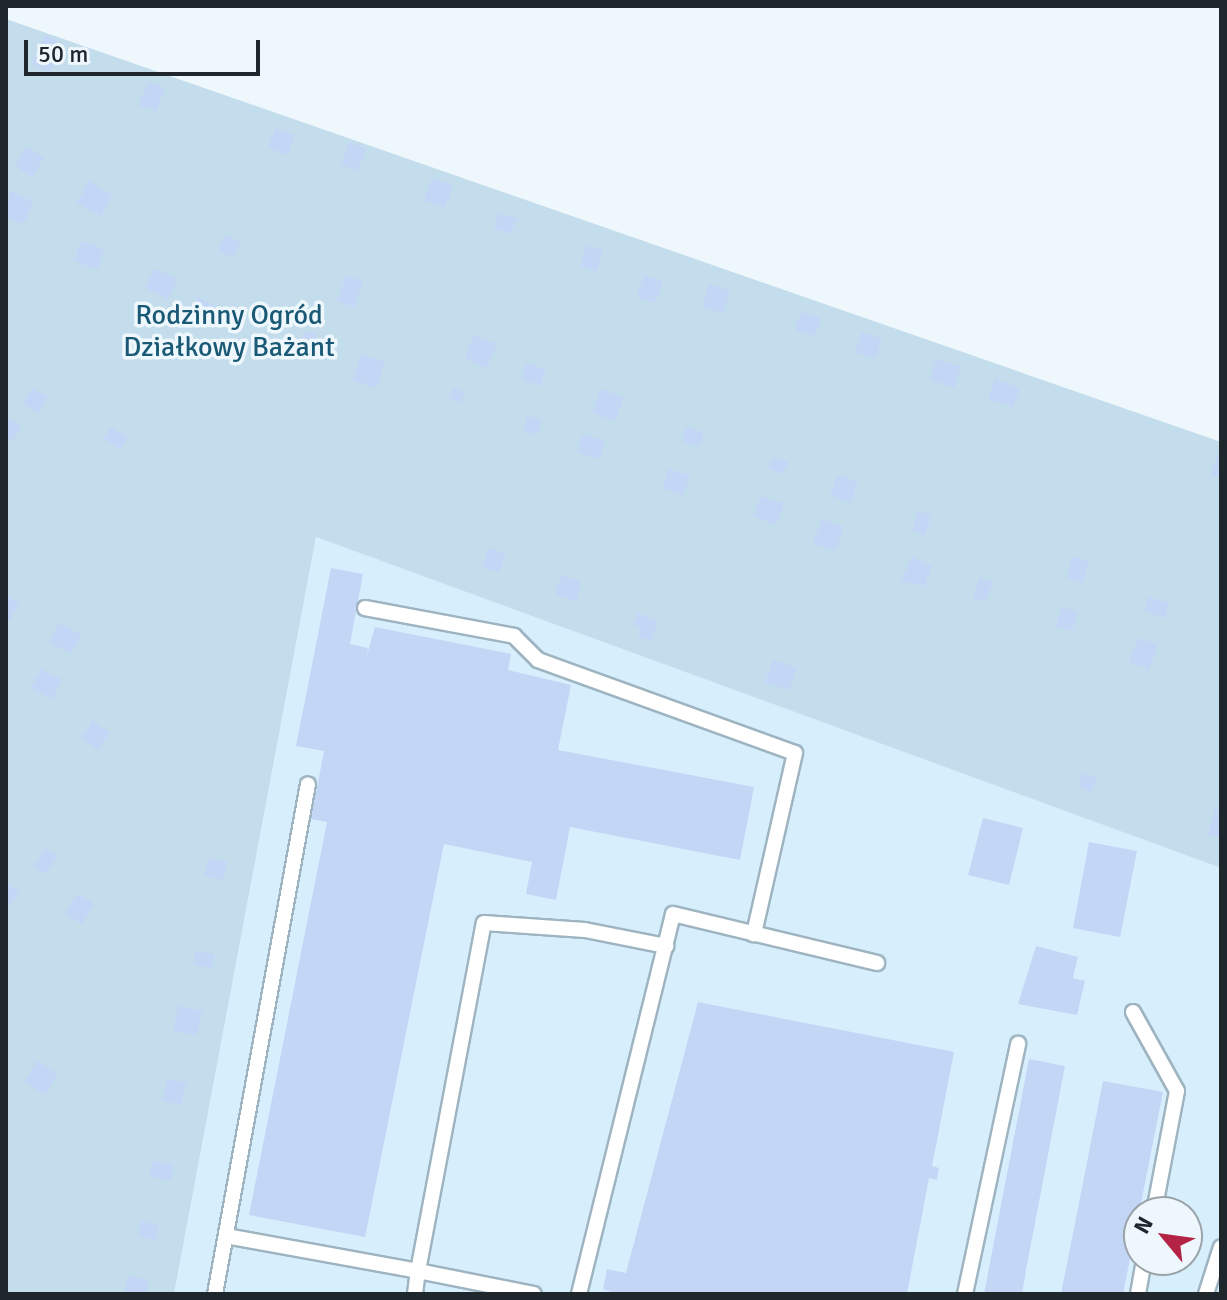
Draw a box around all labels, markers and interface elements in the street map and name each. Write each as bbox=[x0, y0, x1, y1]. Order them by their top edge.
scale bar bbox=[28, 24, 264, 74]
text: 50 m bbox=[38, 39, 88, 69]
park label: Rodzinny Ogród Działkowy Bażant bbox=[123, 298, 335, 364]
north arrow bbox=[1123, 1196, 1203, 1276]
text: N bbox=[1128, 1212, 1159, 1238]

